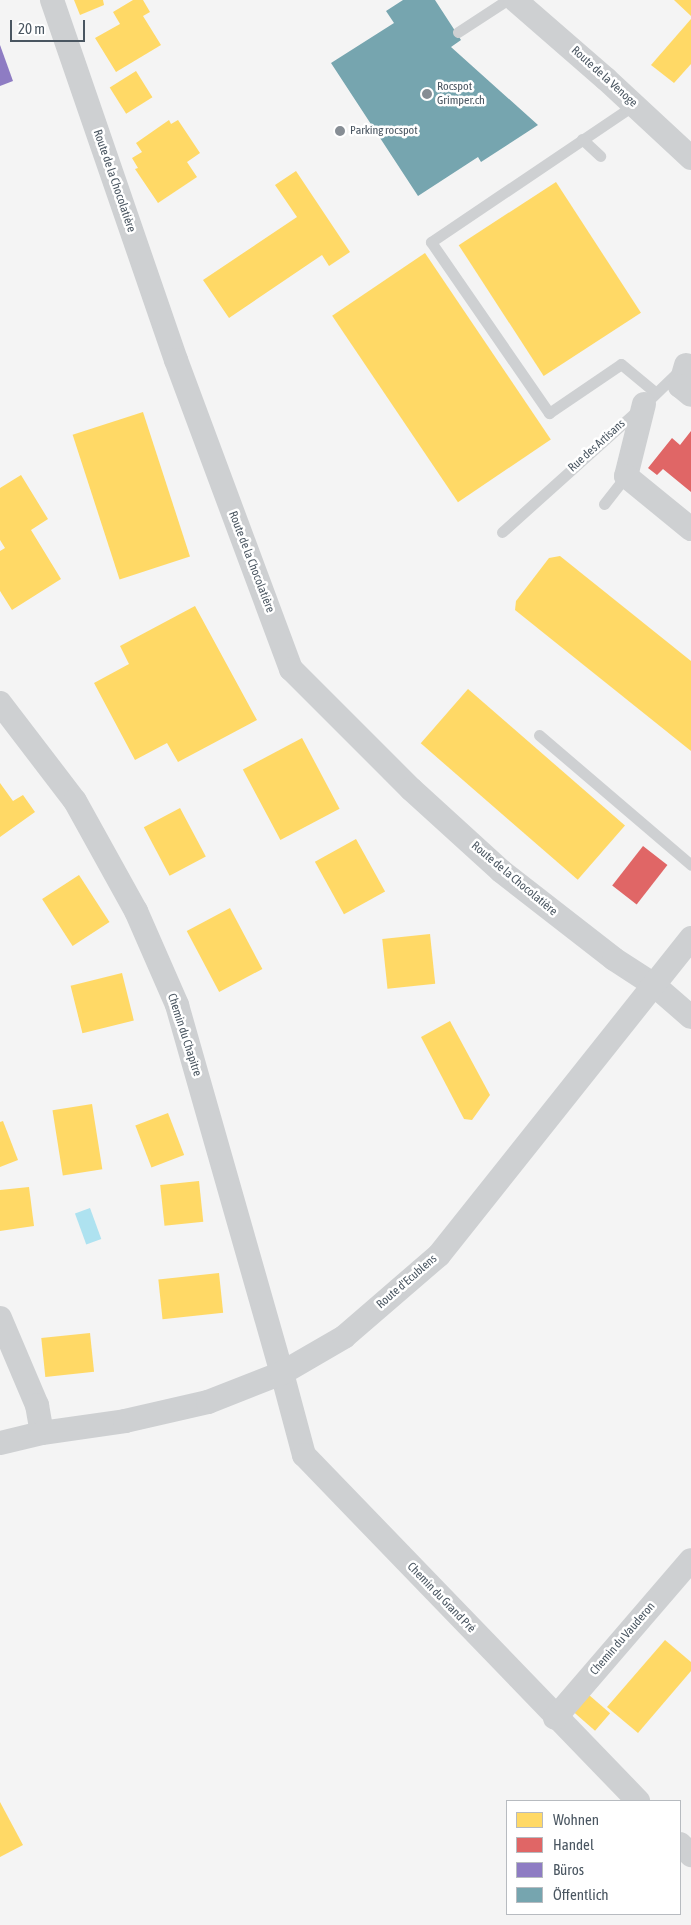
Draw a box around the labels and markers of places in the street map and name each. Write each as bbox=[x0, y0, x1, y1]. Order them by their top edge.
place label: Rocspot Grimper.ch bbox=[437, 80, 485, 108]
marker: Rocspot Grimper.ch bbox=[421, 88, 433, 100]
place label: Parking rocspot bbox=[350, 124, 418, 138]
marker: Parking rocspot bbox=[334, 125, 346, 137]

